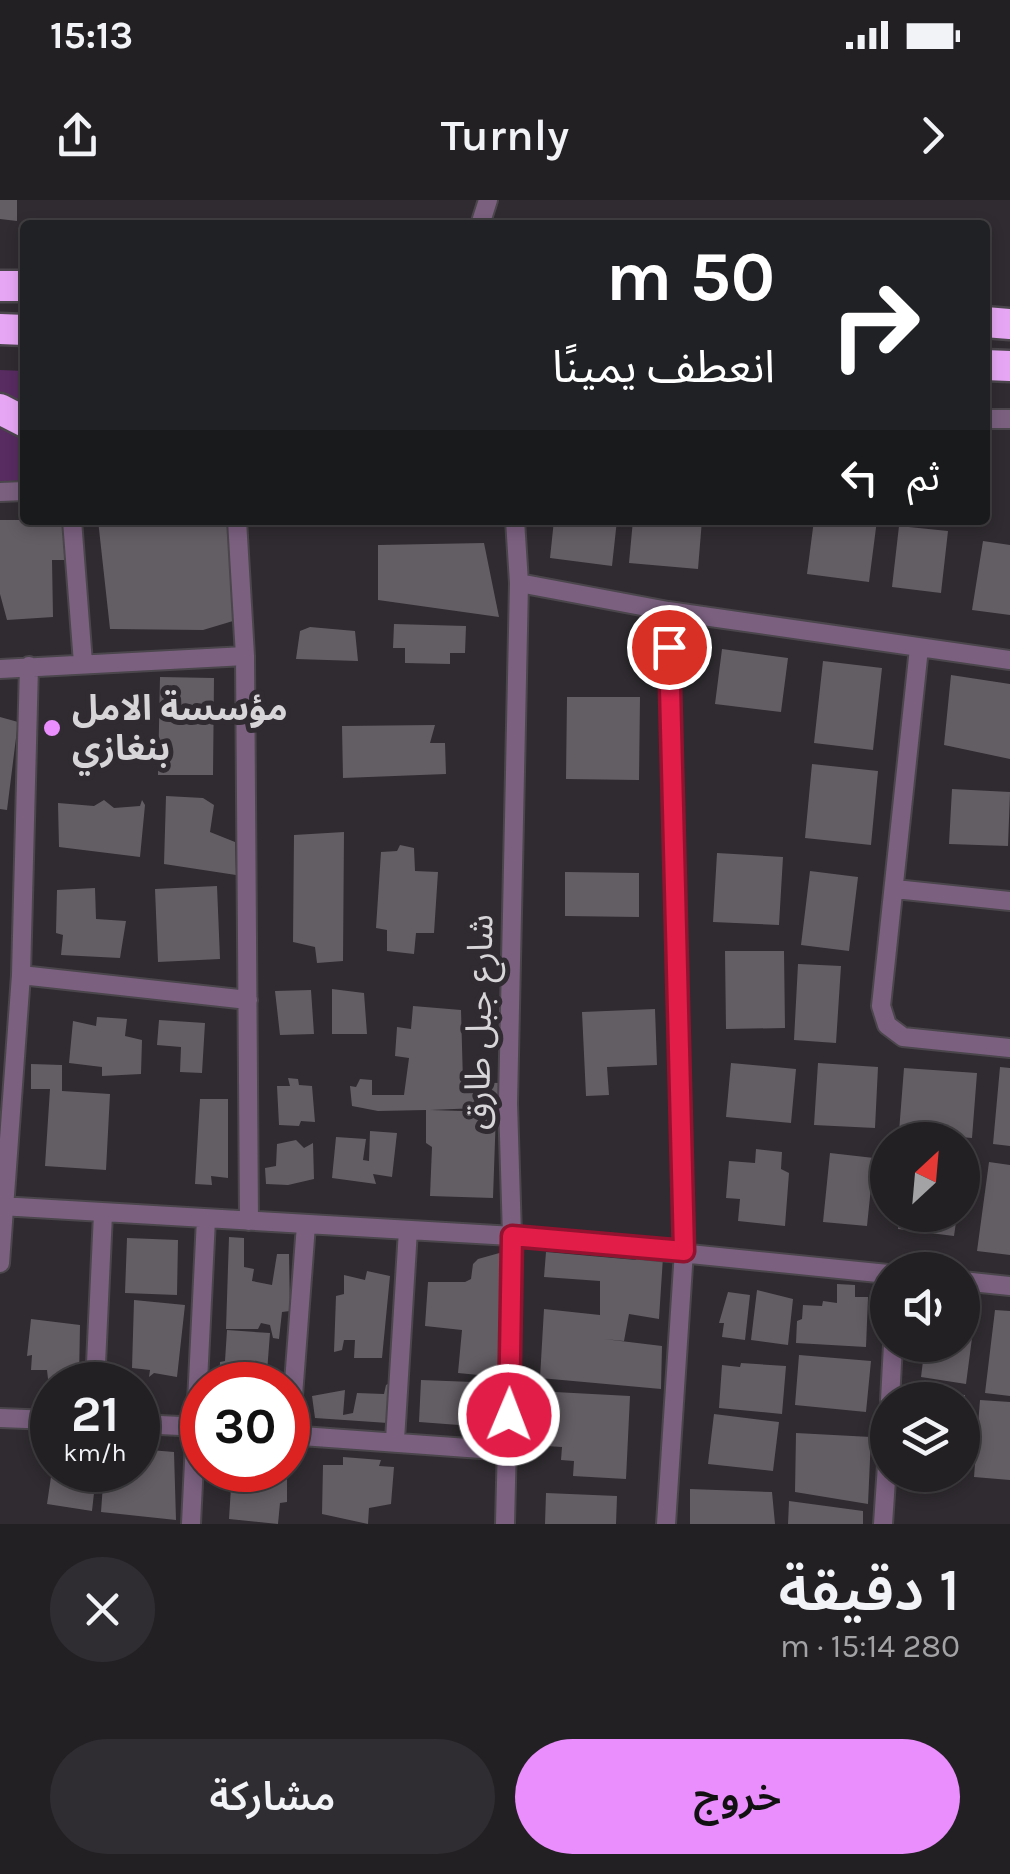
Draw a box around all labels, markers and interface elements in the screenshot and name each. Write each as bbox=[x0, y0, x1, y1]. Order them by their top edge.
text: 15:13 bbox=[50, 13, 133, 58]
icon: share bbox=[50, 108, 105, 163]
icon: forward bbox=[905, 108, 960, 163]
text: Turnly bbox=[441, 109, 569, 161]
text: 50 m bbox=[606, 236, 775, 318]
icon: right bbox=[810, 260, 940, 390]
text: انعطف يمينًا bbox=[552, 341, 775, 393]
icon: left bbox=[832, 450, 887, 505]
text: ثم bbox=[907, 455, 940, 500]
pin bbox=[627, 605, 712, 690]
icon: arrive bbox=[642, 620, 697, 675]
place label: مؤسسة الامل بنغازي bbox=[72, 688, 288, 776]
marker: مؤسسة الامل بنغازي bbox=[41, 717, 63, 739]
street label: شارع جبل طارق bbox=[457, 914, 506, 1130]
north arrow bbox=[870, 1122, 980, 1232]
map controls bbox=[870, 1122, 980, 1492]
button: sound bbox=[870, 1252, 980, 1362]
speed limit sign: 30 bbox=[180, 1362, 310, 1492]
position arrow bbox=[457, 1363, 561, 1467]
button: layers bbox=[870, 1382, 980, 1492]
text: 21 bbox=[71, 1385, 119, 1444]
text: km/h bbox=[63, 1438, 127, 1467]
text: 1 دقيقة bbox=[779, 1555, 960, 1625]
button: close bbox=[50, 1557, 155, 1662]
text: 280 m · 15:14 bbox=[780, 1628, 960, 1665]
button: مشاركة bbox=[50, 1739, 495, 1854]
button: خروج bbox=[515, 1739, 960, 1854]

